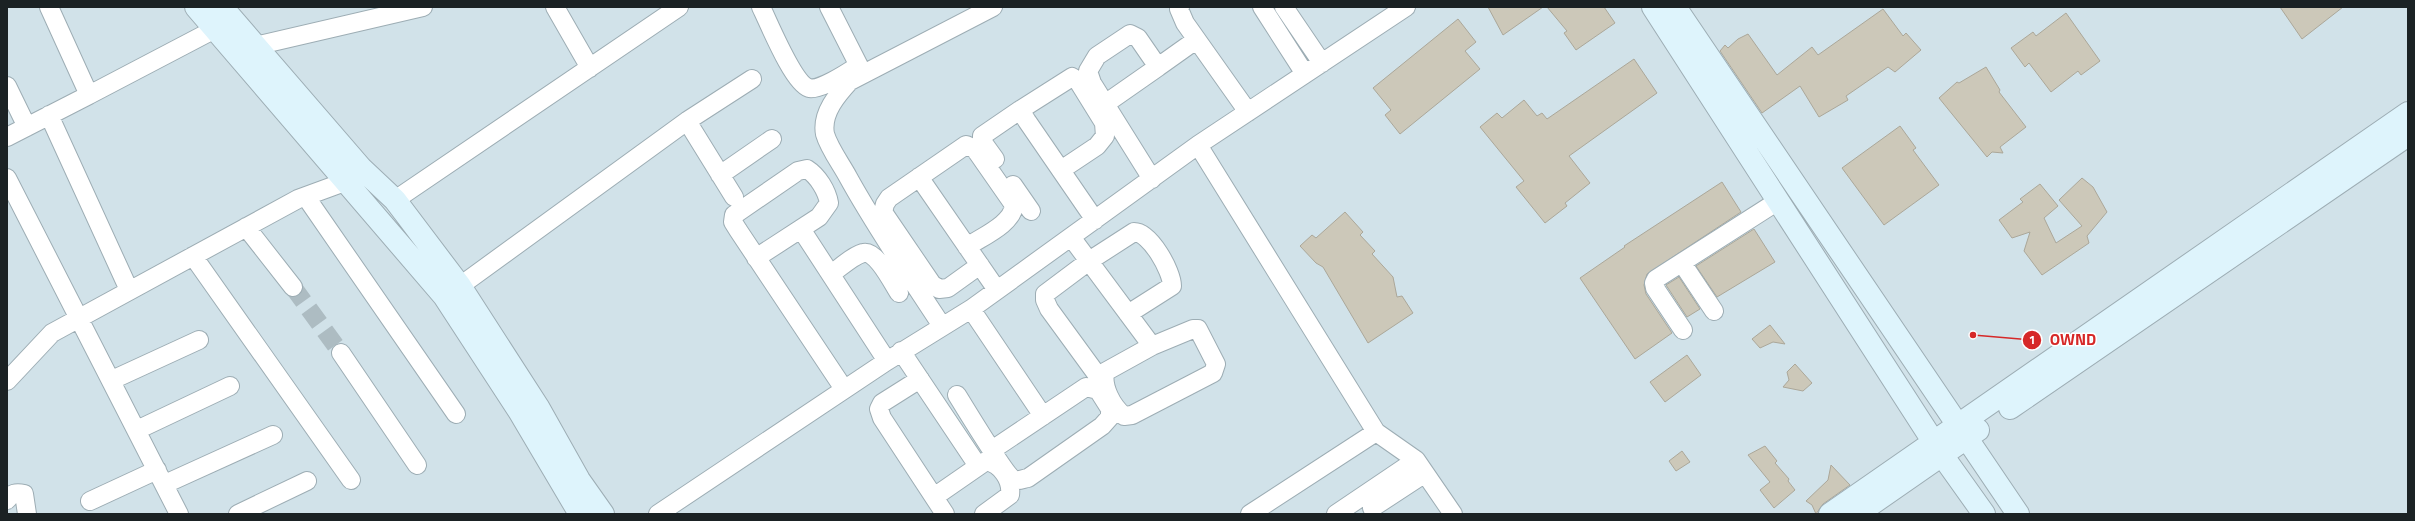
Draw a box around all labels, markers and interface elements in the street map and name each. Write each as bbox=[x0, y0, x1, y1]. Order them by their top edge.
callout: OWND bbox=[2022, 326, 2104, 354]
text: OWND bbox=[2050, 327, 2096, 351]
text: 1 bbox=[2029, 330, 2035, 349]

